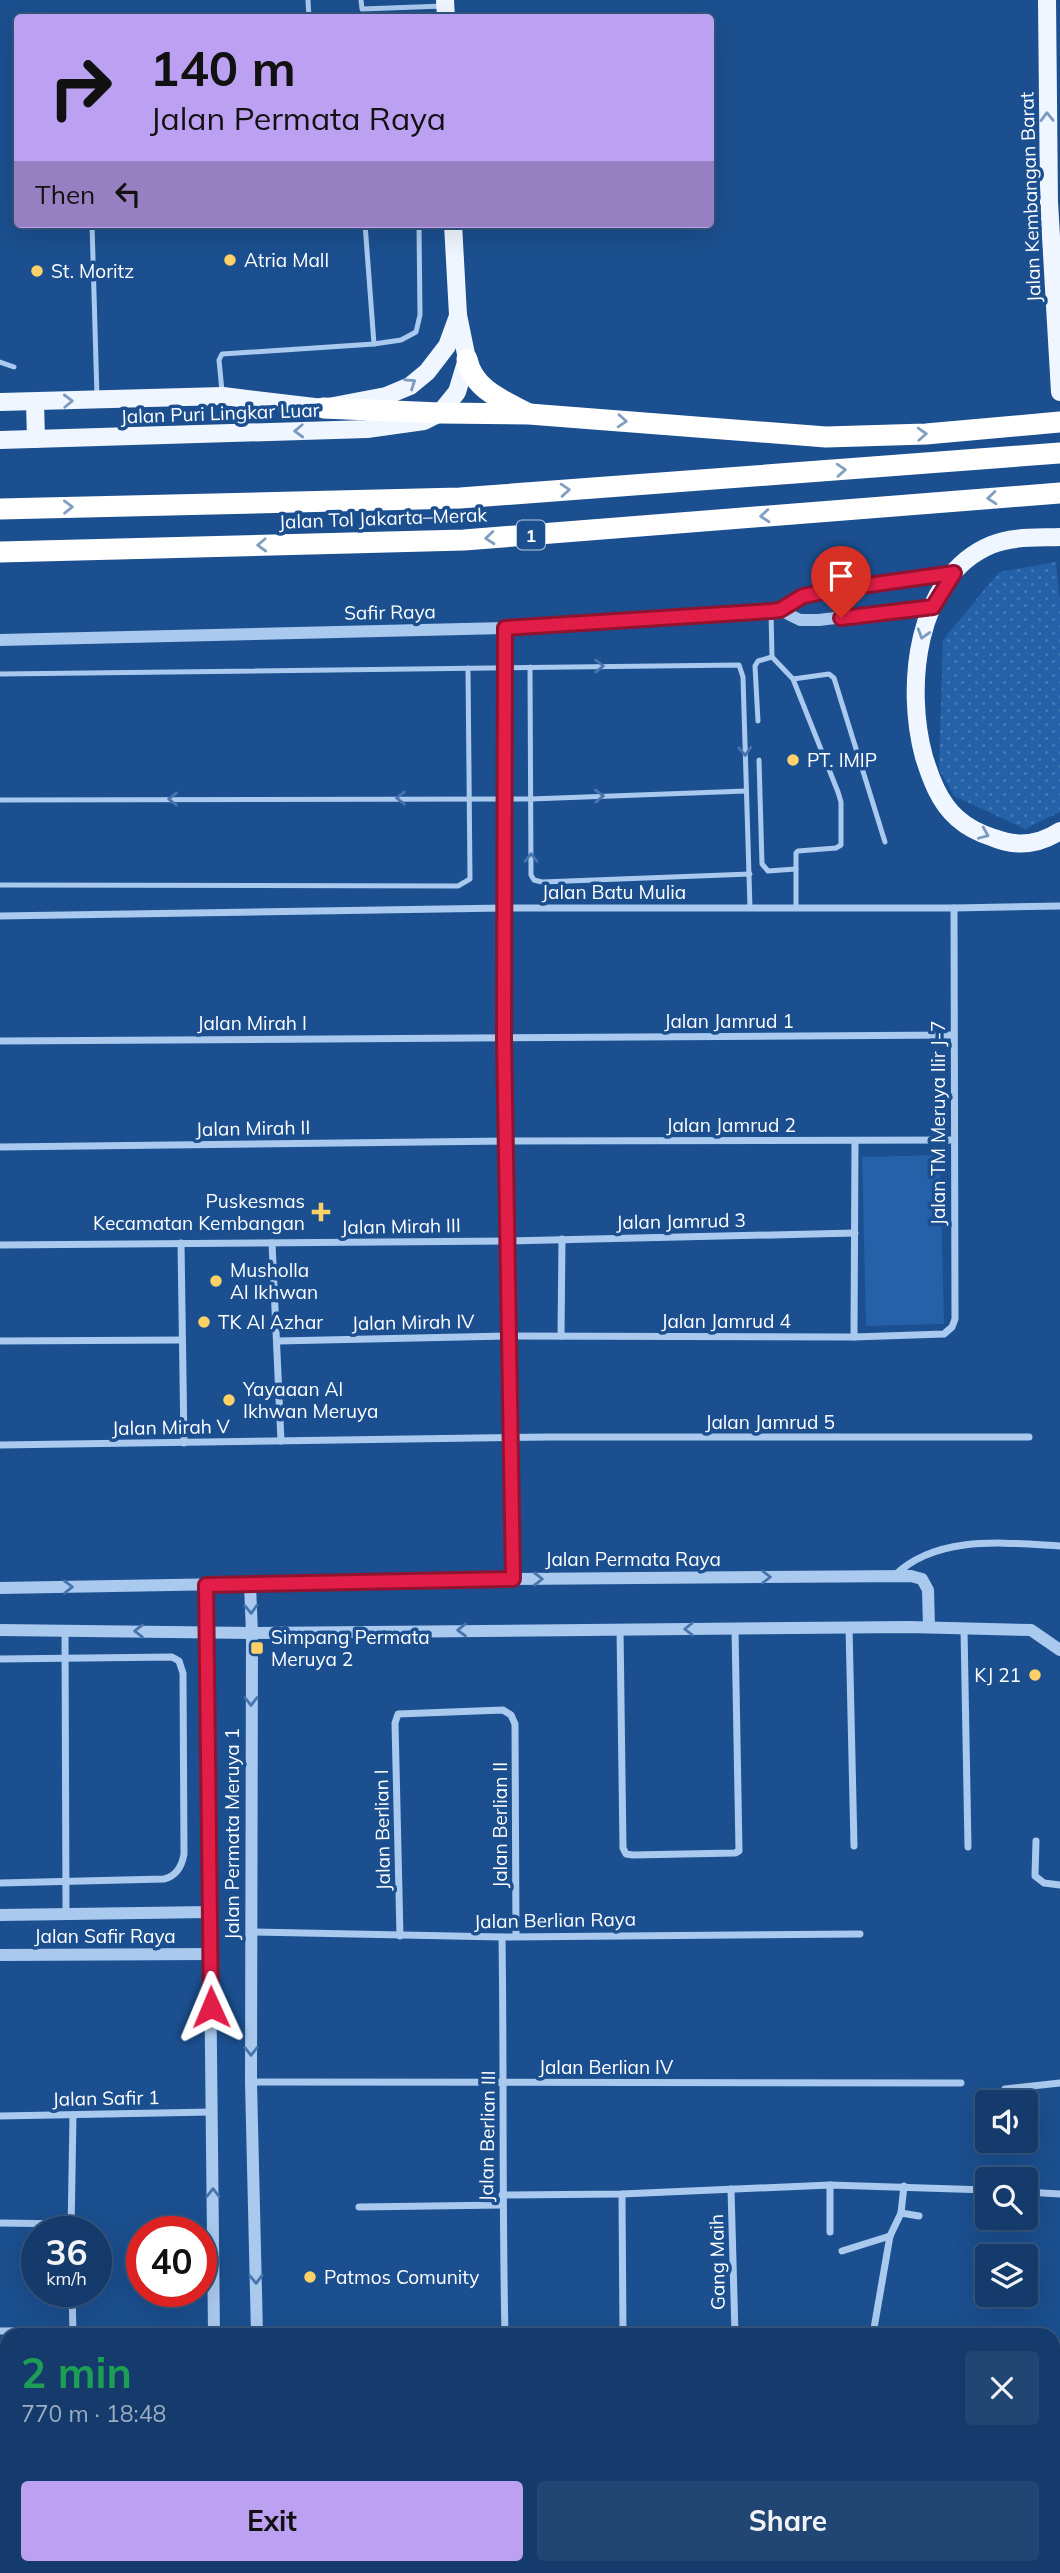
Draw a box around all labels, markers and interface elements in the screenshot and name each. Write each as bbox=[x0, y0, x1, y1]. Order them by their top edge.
text: 140 m bbox=[150, 37, 296, 98]
icon: right bbox=[35, 42, 126, 133]
street label: Jalan Kembangan Barat bbox=[1014, 91, 1046, 303]
text: Jalan Permata Raya bbox=[150, 98, 446, 138]
one-way arrow bbox=[1040, 111, 1055, 122]
icon: left bbox=[109, 175, 147, 213]
text: Then bbox=[35, 178, 95, 211]
place label: Atria Mall bbox=[244, 248, 329, 272]
marker: Atria Mall bbox=[222, 252, 238, 268]
place label: St. Moritz bbox=[51, 259, 134, 283]
marker: St. Moritz bbox=[29, 263, 45, 279]
one-way arrow bbox=[403, 379, 416, 391]
one-way arrow bbox=[63, 393, 74, 408]
street label: Jalan Puri Lingkar Luar bbox=[120, 398, 320, 428]
one-way arrow bbox=[616, 413, 627, 428]
one-way arrow bbox=[293, 424, 304, 439]
one-way arrow bbox=[917, 427, 928, 442]
one-way arrow bbox=[835, 463, 846, 478]
one-way arrow bbox=[560, 483, 571, 498]
one-way arrow bbox=[986, 490, 997, 505]
one-way arrow bbox=[63, 500, 74, 515]
street label: Jalan Tol Jakarta–Merak bbox=[278, 502, 488, 534]
one-way arrow bbox=[759, 508, 770, 523]
road number: 1 bbox=[517, 520, 545, 550]
one-way arrow bbox=[484, 530, 495, 545]
one-way arrow bbox=[256, 538, 267, 553]
pin bbox=[811, 546, 871, 618]
icon: arrive bbox=[822, 557, 860, 595]
street label: Safir Raya bbox=[344, 599, 436, 625]
one-way arrow bbox=[917, 627, 931, 639]
one-way arrow bbox=[594, 658, 604, 674]
one-way arrow bbox=[737, 746, 752, 757]
place label: PT. IMIP bbox=[807, 748, 877, 772]
marker: PT. IMIP bbox=[785, 752, 801, 768]
one-way arrow bbox=[594, 789, 605, 804]
one-way arrow bbox=[395, 790, 406, 806]
one-way arrow bbox=[168, 791, 178, 807]
one-way arrow bbox=[977, 826, 989, 840]
one-way arrow bbox=[523, 852, 539, 862]
street label: Jalan Batu Mulia bbox=[542, 880, 686, 904]
street label: Jalan Jamrud 1 bbox=[664, 1009, 794, 1033]
street label: Jalan Mirah I bbox=[197, 1011, 307, 1035]
street label: Jalan TM Meruya Ilir J-7 bbox=[926, 1021, 950, 1225]
street label: Jalan Jamrud 2 bbox=[666, 1113, 796, 1137]
street label: Jalan Mirah II bbox=[195, 1115, 311, 1141]
place label: Puskesmas Kecamatan Kembangan bbox=[93, 1189, 305, 1235]
marker: Puskesmas Kecamatan Kembangan bbox=[311, 1202, 331, 1222]
street label: Jalan Jamrud 3 bbox=[616, 1208, 746, 1234]
street label: Jalan Mirah III bbox=[341, 1213, 461, 1239]
place label: Musholla Al Ikhwan bbox=[230, 1258, 318, 1304]
marker: Musholla Al Ikhwan bbox=[208, 1273, 224, 1289]
street label: Jalan Mirah IV bbox=[351, 1309, 475, 1335]
street label: Jalan Jamrud 4 bbox=[661, 1309, 791, 1333]
place label: TK Al Azhar bbox=[218, 1310, 323, 1334]
marker: TK Al Azhar bbox=[196, 1314, 212, 1330]
place label: Yayaaan Al Ikhwan Meruya bbox=[242, 1377, 378, 1423]
marker: Yayaaan Al Ikhwan Meruya bbox=[221, 1392, 237, 1408]
street label: Jalan Jamrud 5 bbox=[705, 1410, 835, 1434]
street label: Jalan Mirah V bbox=[112, 1414, 231, 1440]
street label: Jalan Permata Raya bbox=[545, 1547, 721, 1571]
one-way arrow bbox=[761, 1569, 772, 1585]
one-way arrow bbox=[534, 1571, 544, 1587]
one-way arrow bbox=[63, 1579, 74, 1595]
one-way arrow bbox=[243, 1604, 258, 1615]
one-way arrow bbox=[683, 1621, 694, 1637]
one-way arrow bbox=[134, 1623, 144, 1639]
one-way arrow bbox=[456, 1623, 467, 1638]
place label: Simpang Permata Meruya 2 bbox=[271, 1625, 430, 1671]
marker: Simpang Permata Meruya 2 bbox=[249, 1640, 265, 1656]
place label: KJ 21 bbox=[974, 1663, 1021, 1687]
marker: KJ 21 bbox=[1027, 1667, 1043, 1683]
one-way arrow bbox=[243, 1696, 259, 1707]
street label: Jalan Permata Meruya 1 bbox=[220, 1728, 244, 1940]
street label: Jalan Berlian II bbox=[488, 1762, 512, 1888]
street label: Jalan Berlian I bbox=[369, 1769, 395, 1891]
street label: Jalan Berlian Raya bbox=[474, 1907, 636, 1933]
street label: Jalan Safir Raya bbox=[34, 1924, 176, 1948]
position arrow bbox=[174, 1970, 248, 2044]
one-way arrow bbox=[243, 2046, 259, 2057]
street label: Jalan Berlian IV bbox=[539, 2055, 674, 2079]
street label: Jalan Berlian III bbox=[474, 2070, 500, 2202]
street label: Jalan Safir 1 bbox=[52, 2085, 160, 2111]
map controls bbox=[975, 2090, 1038, 2307]
button: sound bbox=[975, 2090, 1038, 2153]
button: search bbox=[975, 2167, 1038, 2230]
one-way arrow bbox=[205, 2187, 221, 2198]
street label: Gang Maih bbox=[704, 2214, 730, 2310]
speed limit sign: 40 bbox=[126, 2216, 217, 2307]
text: 36 bbox=[45, 2230, 88, 2274]
button: layers bbox=[975, 2244, 1038, 2307]
place label: Patmos Comunity bbox=[324, 2265, 479, 2289]
text: km/h bbox=[46, 2267, 87, 2290]
marker: Patmos Comunity bbox=[302, 2269, 318, 2285]
one-way arrow bbox=[248, 2273, 263, 2284]
text: 2 min bbox=[21, 2346, 132, 2399]
button: close bbox=[965, 2351, 1039, 2425]
text: 770 m · 18:48 bbox=[21, 2399, 166, 2428]
button: Exit bbox=[21, 2481, 523, 2561]
button: Share bbox=[537, 2481, 1039, 2561]

